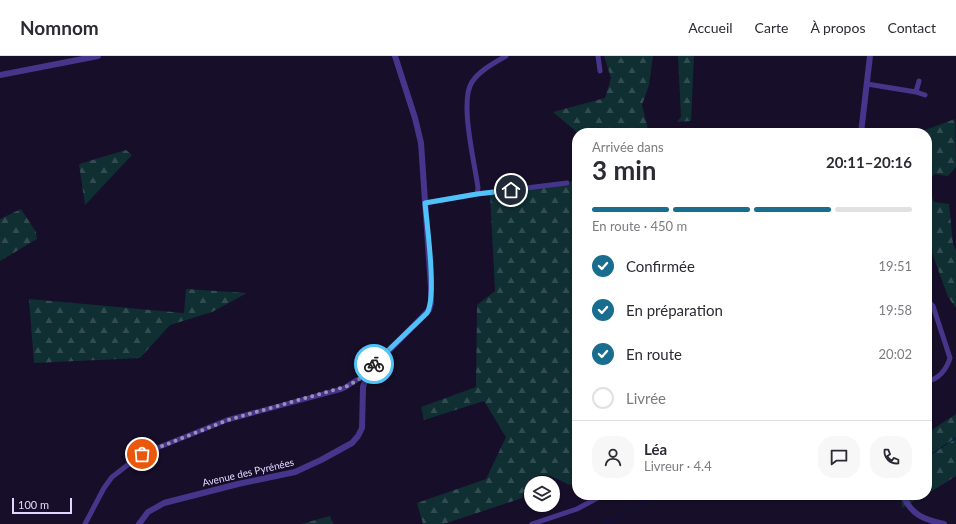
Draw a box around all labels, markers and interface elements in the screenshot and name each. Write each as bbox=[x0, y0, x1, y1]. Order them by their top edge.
text: Nomnom bbox=[20, 16, 99, 39]
text: Accueil bbox=[688, 19, 733, 36]
text: Carte bbox=[755, 19, 788, 36]
text: À propos bbox=[810, 19, 865, 36]
text: Contact bbox=[887, 19, 936, 36]
text: Arrivée dans bbox=[592, 139, 664, 155]
text: 20:11–20:16 bbox=[826, 153, 912, 171]
text: 3 min bbox=[592, 154, 656, 186]
pin bbox=[494, 173, 528, 207]
icon: home bbox=[500, 179, 522, 201]
text: En route · 450 m bbox=[592, 218, 687, 234]
icon: check bbox=[592, 255, 614, 277]
text: Confirmée bbox=[626, 257, 695, 275]
text: 19:51 bbox=[879, 258, 912, 274]
icon: check bbox=[592, 299, 614, 321]
text: En préparation bbox=[626, 301, 723, 319]
text: 19:58 bbox=[879, 302, 912, 318]
icon: check bbox=[592, 343, 614, 365]
courier bbox=[354, 344, 394, 384]
text: En route bbox=[626, 345, 682, 363]
text: 20:02 bbox=[879, 346, 912, 362]
icon: bike bbox=[363, 353, 385, 375]
text: Livrée bbox=[626, 389, 666, 407]
button: person bbox=[592, 436, 634, 478]
button: chat bbox=[818, 436, 860, 478]
button: phone bbox=[870, 436, 912, 478]
pin bbox=[125, 437, 159, 471]
text: Léa bbox=[644, 440, 667, 458]
icon: bag bbox=[131, 443, 153, 465]
street label: Avenue des Pyrénées bbox=[201, 456, 295, 488]
text: Livreur · 4.4 bbox=[644, 458, 712, 474]
map controls bbox=[524, 476, 560, 512]
button: layers bbox=[524, 476, 560, 512]
scale bar bbox=[12, 496, 72, 515]
text: 100 m bbox=[18, 498, 49, 511]

